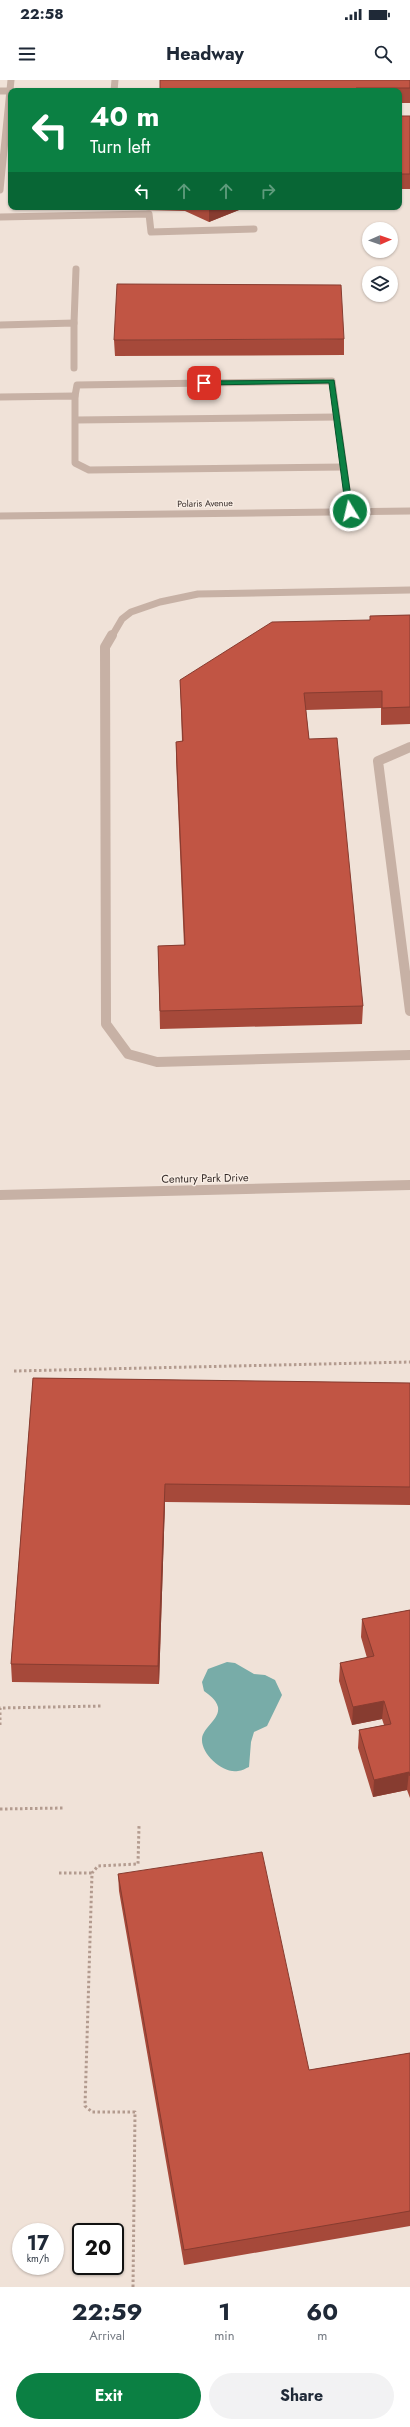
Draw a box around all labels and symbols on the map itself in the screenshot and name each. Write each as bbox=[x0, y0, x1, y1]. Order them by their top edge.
north arrow bbox=[362, 222, 398, 258]
pin bbox=[187, 366, 221, 400]
position arrow bbox=[329, 490, 371, 532]
street label: Polaris Avenue bbox=[177, 496, 233, 510]
street label: Century Park Drive bbox=[161, 1169, 249, 1187]
speed limit sign: 20 bbox=[72, 2223, 124, 2275]

